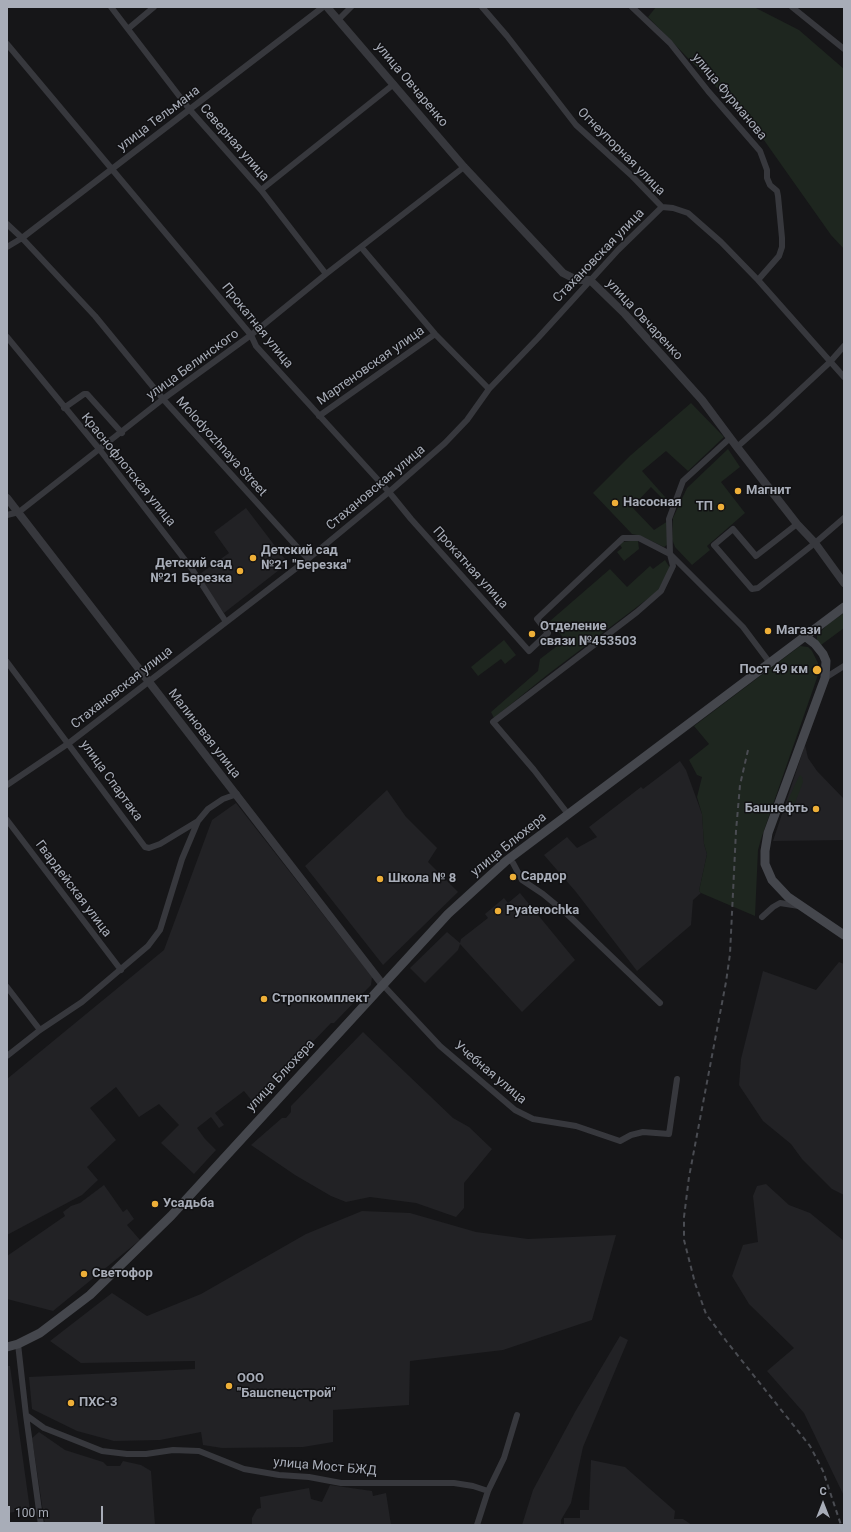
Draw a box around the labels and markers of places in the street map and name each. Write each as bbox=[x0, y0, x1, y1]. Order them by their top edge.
place label: Магнит bbox=[746, 483, 791, 499]
marker: Магнит bbox=[733, 486, 743, 496]
place label: Насосная bbox=[623, 495, 682, 511]
marker: Насосная bbox=[610, 498, 620, 508]
place label: ТП bbox=[696, 499, 713, 515]
marker: ТП bbox=[716, 502, 726, 512]
place label: Детский сад №21 "Березка" bbox=[261, 543, 351, 574]
marker: Детский сад №21 "Березка" bbox=[248, 553, 258, 563]
place label: Детский сад №21 Березка bbox=[150, 556, 232, 587]
marker: Детский сад №21 Березка bbox=[235, 566, 245, 576]
place label: Отделение связи №453503 bbox=[540, 619, 637, 650]
place label: Магази bbox=[776, 623, 821, 639]
marker: Магази bbox=[763, 626, 773, 636]
marker: Отделение связи №453503 bbox=[527, 629, 537, 639]
place label: Пост 49 км bbox=[740, 662, 808, 678]
marker: Пост 49 км bbox=[811, 664, 823, 676]
place label: Башнефть bbox=[745, 801, 808, 817]
marker: Башнефть bbox=[811, 804, 821, 814]
place label: Сардор bbox=[521, 869, 567, 885]
place label: Школа № 8 bbox=[388, 871, 456, 887]
marker: Сардор bbox=[508, 872, 518, 882]
marker: Школа № 8 bbox=[375, 874, 385, 884]
place label: Pyaterochka bbox=[506, 903, 579, 919]
marker: Pyaterochka bbox=[493, 906, 503, 916]
place label: Стропкомплект bbox=[272, 991, 369, 1007]
marker: Стропкомплект bbox=[259, 994, 269, 1004]
place label: Усадьба bbox=[163, 1196, 214, 1212]
marker: Усадьба bbox=[150, 1199, 160, 1209]
place label: Светофор bbox=[92, 1266, 153, 1282]
marker: Светофор bbox=[79, 1269, 89, 1279]
place label: ООО "Башспецстрой" bbox=[237, 1371, 336, 1402]
marker: ООО "Башспецстрой" bbox=[224, 1381, 234, 1391]
place label: ПХС-3 bbox=[79, 1395, 117, 1411]
marker: ПХС-3 bbox=[66, 1398, 76, 1408]

